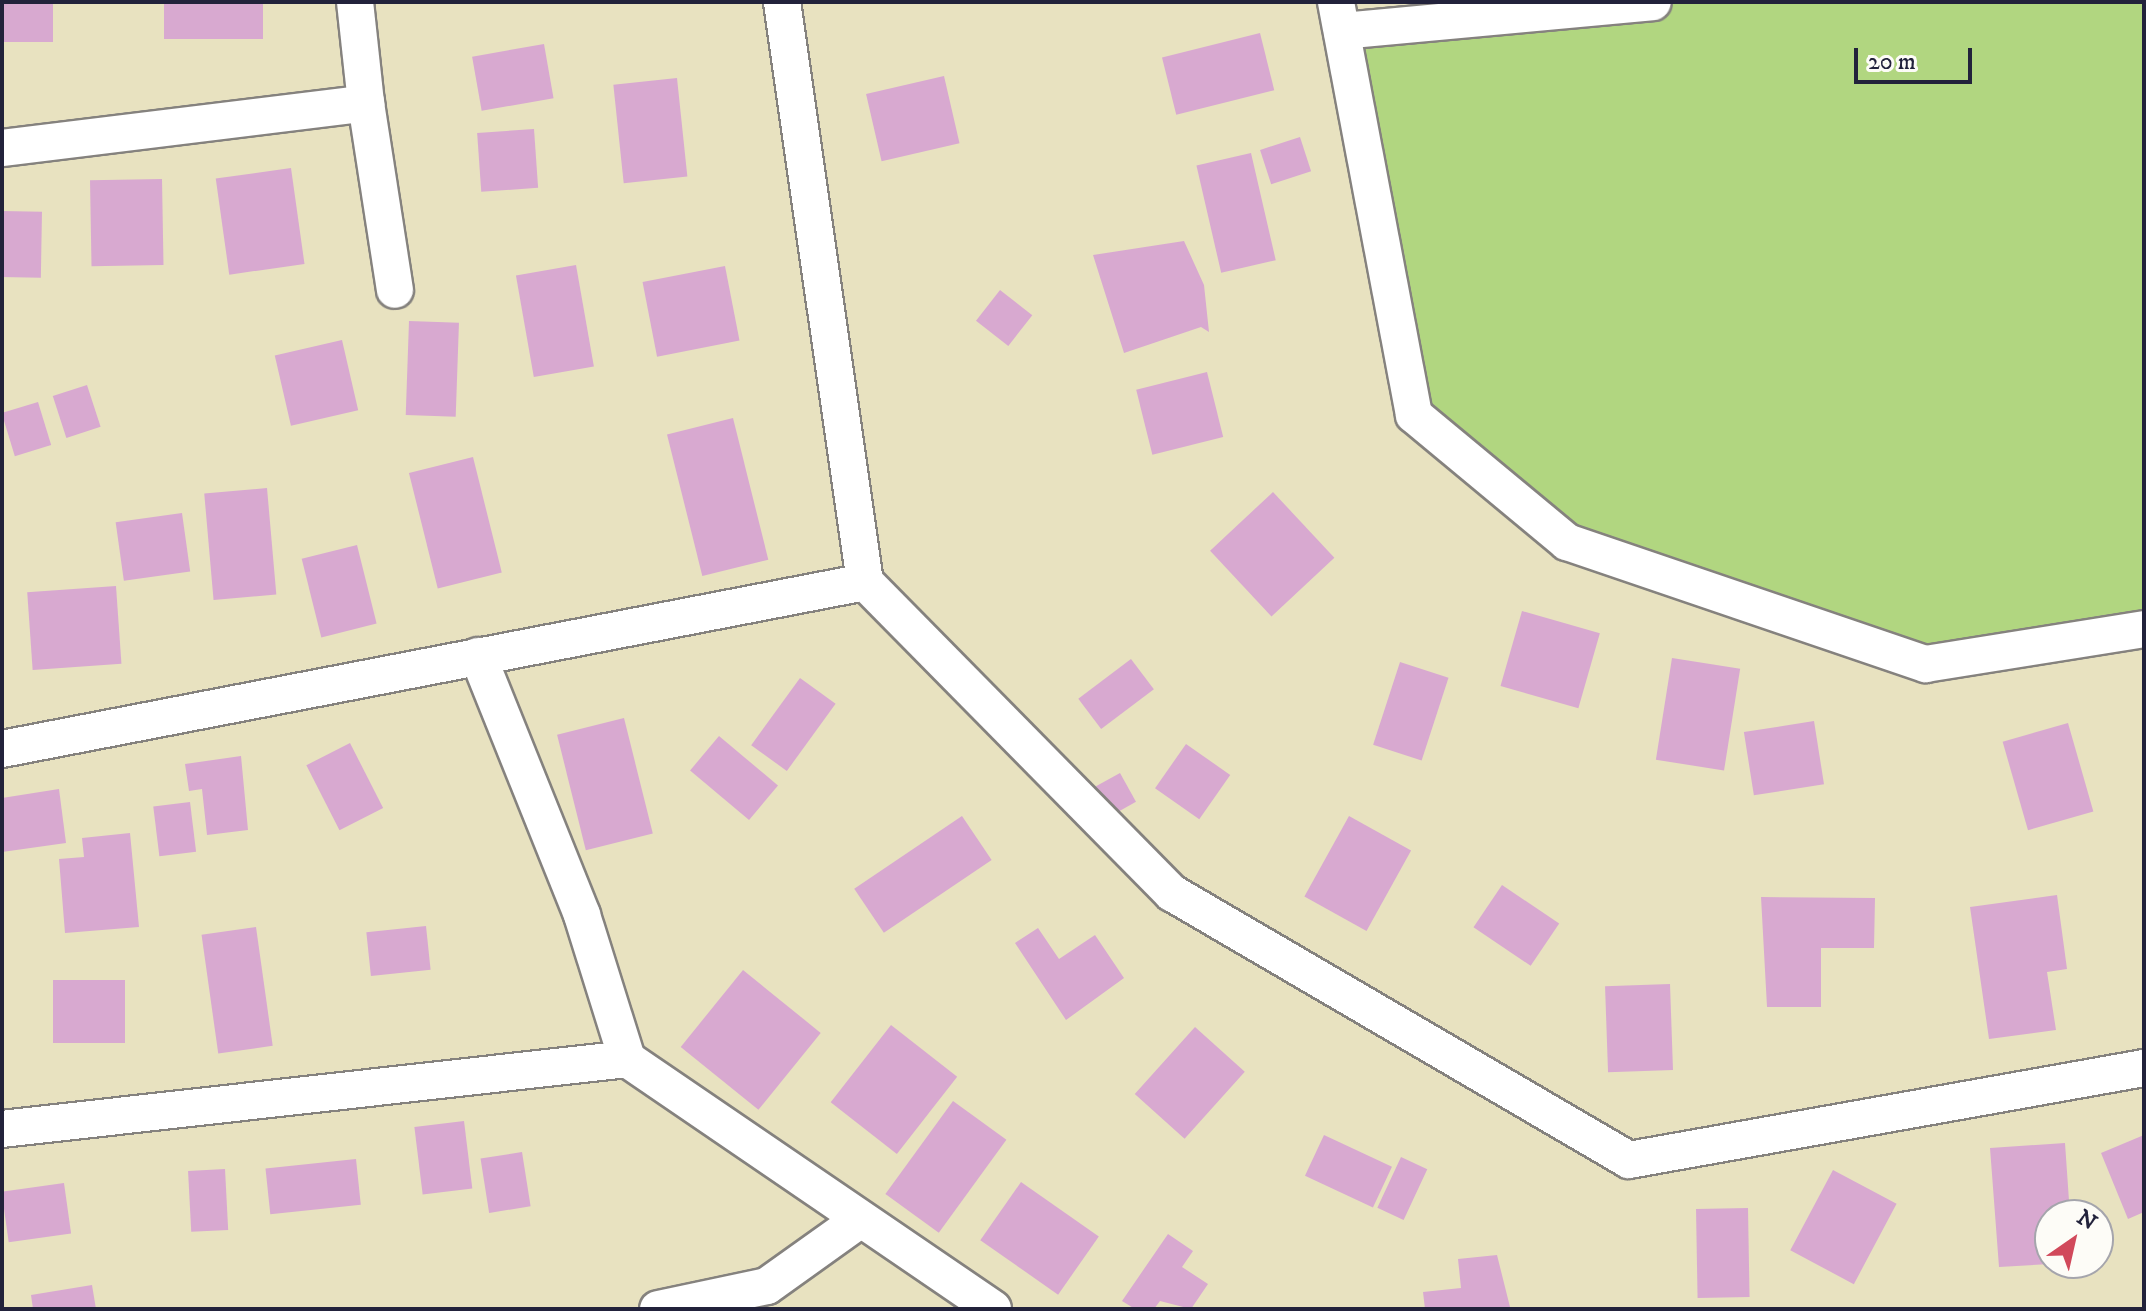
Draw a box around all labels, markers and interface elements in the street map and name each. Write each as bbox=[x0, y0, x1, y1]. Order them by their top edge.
scale bar bbox=[1858, 32, 1976, 82]
text: 20 m bbox=[1868, 47, 1916, 77]
north arrow bbox=[2034, 1199, 2114, 1279]
text: N bbox=[2072, 1204, 2102, 1237]

